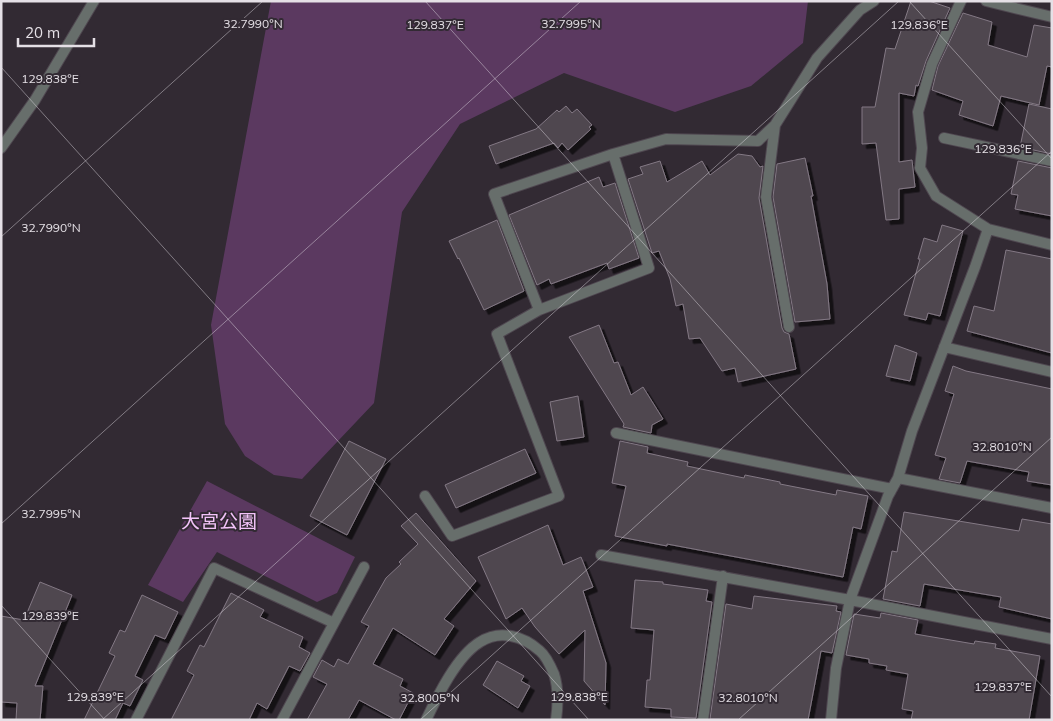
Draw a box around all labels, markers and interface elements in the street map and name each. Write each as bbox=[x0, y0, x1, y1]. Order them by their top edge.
scale bar bbox=[18, 15, 94, 47]
text: 32.7990°N bbox=[223, 16, 283, 31]
text: 32.7995°N bbox=[541, 16, 601, 31]
text: 129.837°E bbox=[406, 17, 464, 32]
text: 129.836°E bbox=[890, 17, 948, 32]
text: 20 m bbox=[25, 23, 60, 42]
text: 129.838°E bbox=[21, 71, 79, 86]
text: 129.836°E bbox=[974, 141, 1032, 156]
text: 32.7990°N bbox=[21, 220, 81, 235]
text: 32.8010°N bbox=[972, 439, 1032, 454]
text: 32.7995°N bbox=[21, 506, 81, 521]
park label: 大宮公園 bbox=[181, 509, 257, 533]
text: 129.839°E bbox=[21, 608, 79, 623]
text: 129.837°E bbox=[974, 679, 1032, 694]
text: 129.839°E bbox=[66, 689, 124, 704]
text: 129.838°E bbox=[550, 689, 608, 704]
text: 32.8005°N bbox=[400, 690, 460, 705]
text: 32.8010°N bbox=[718, 690, 778, 705]

